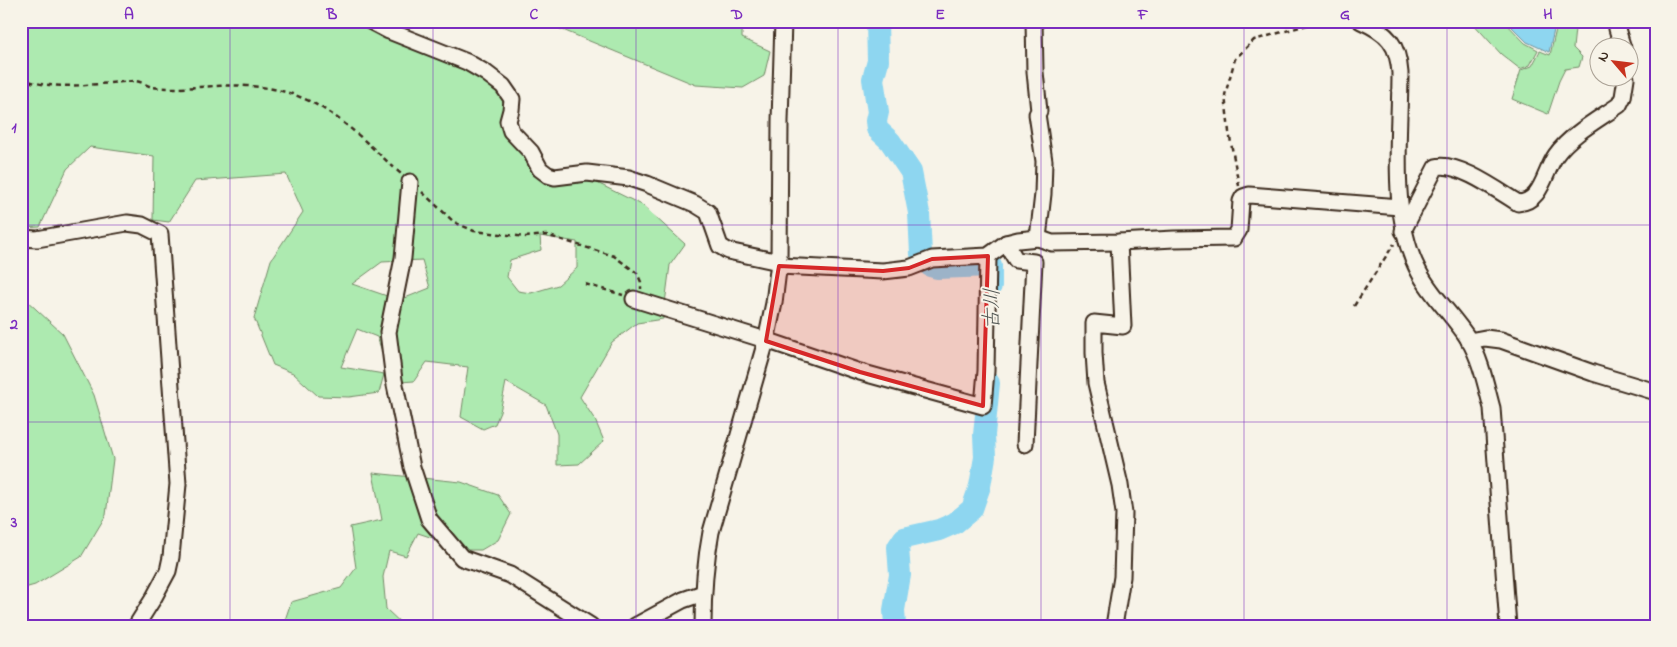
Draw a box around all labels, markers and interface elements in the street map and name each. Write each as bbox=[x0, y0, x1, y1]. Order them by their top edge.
text: A bbox=[124, 3, 134, 27]
text: B bbox=[326, 3, 338, 27]
text: C bbox=[530, 3, 539, 27]
text: D bbox=[730, 3, 743, 27]
text: E bbox=[935, 3, 945, 27]
text: F bbox=[1137, 3, 1149, 27]
text: G bbox=[1340, 3, 1350, 27]
text: H bbox=[1543, 3, 1553, 27]
north arrow bbox=[1590, 38, 1640, 88]
text: N bbox=[1592, 47, 1615, 66]
text: 1 bbox=[11, 116, 17, 140]
water label: 古川 bbox=[978, 288, 1008, 330]
text: 2 bbox=[9, 313, 18, 337]
text: 3 bbox=[10, 511, 18, 535]

